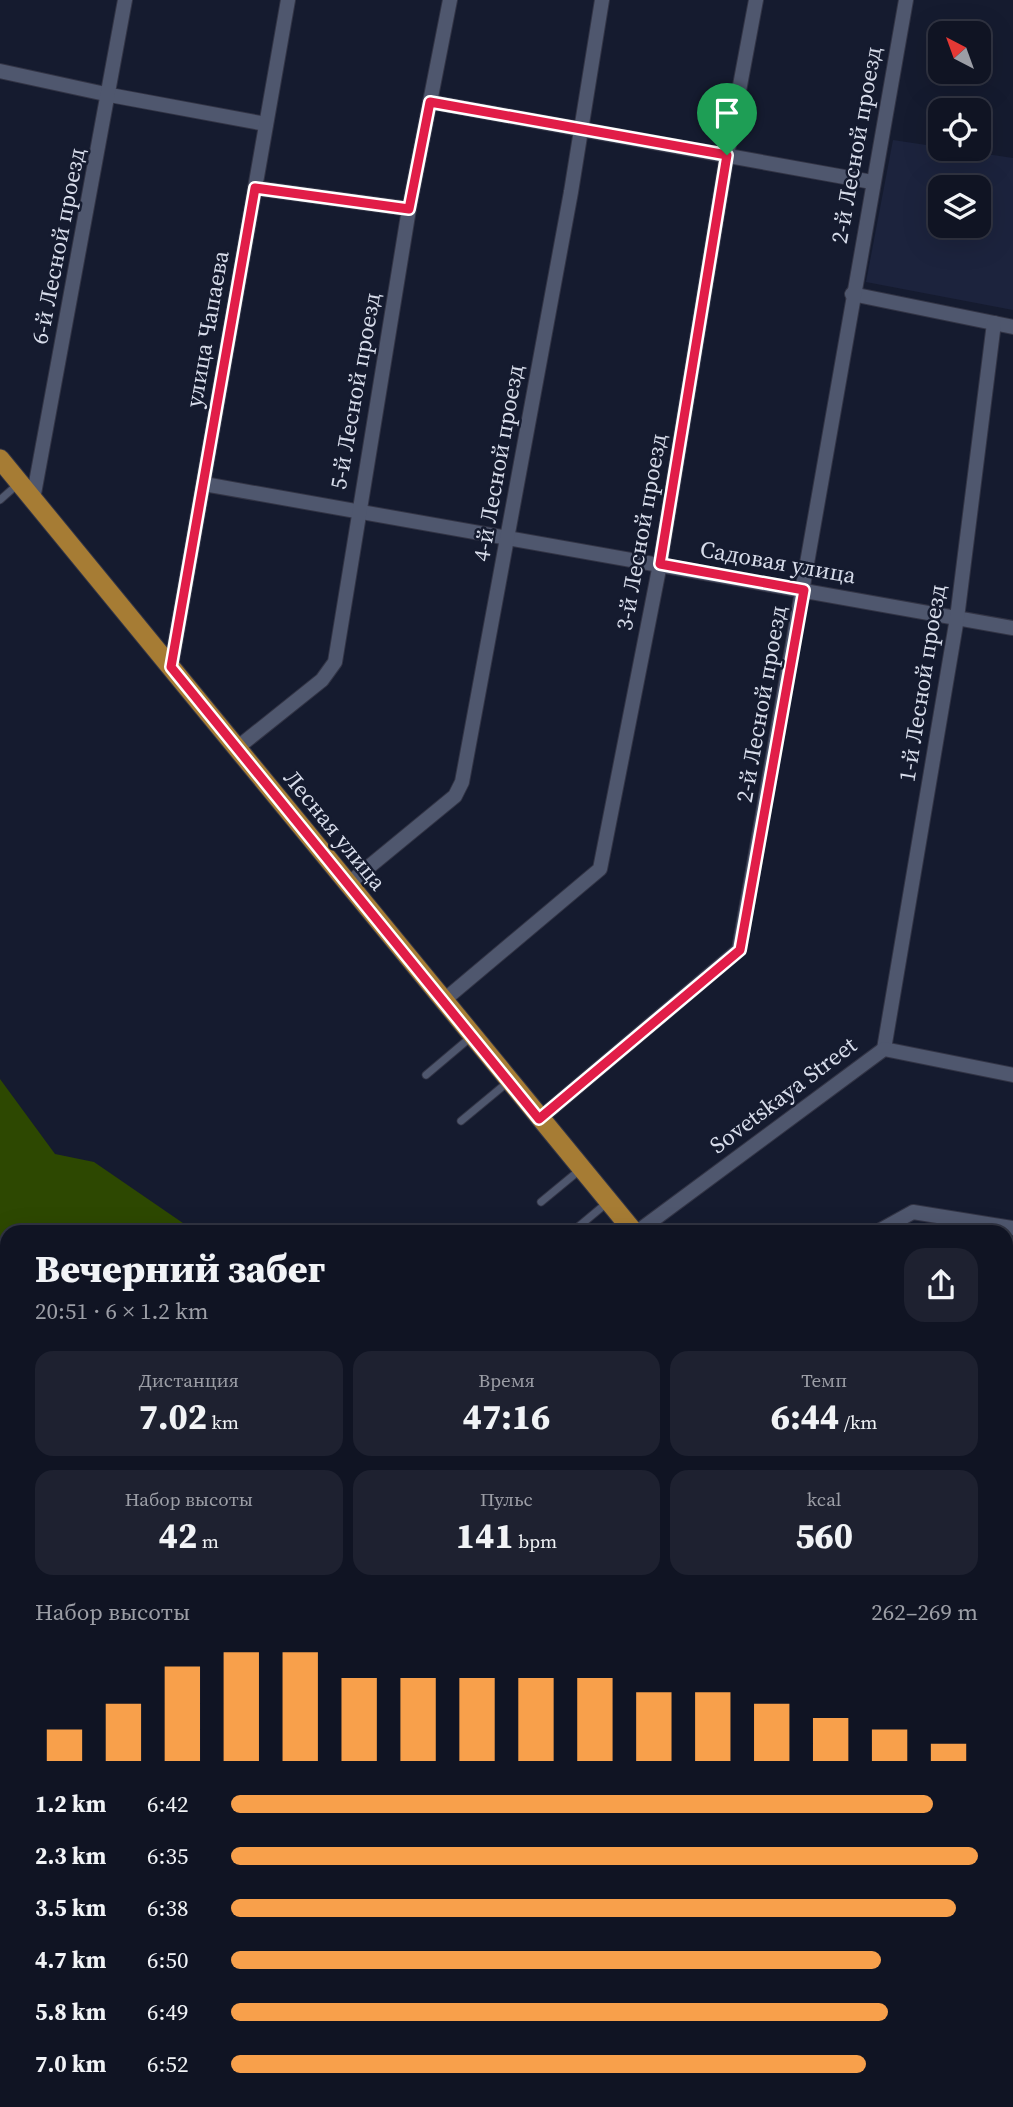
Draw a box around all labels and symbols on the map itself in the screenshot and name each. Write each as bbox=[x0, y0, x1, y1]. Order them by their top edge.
north arrow bbox=[928, 21, 990, 84]
street label: 2-й Лесной проезд bbox=[823, 44, 889, 246]
pin bbox=[697, 83, 757, 155]
street label: 6-й Лесной проезд bbox=[23, 145, 93, 347]
street label: улица Чапаева bbox=[177, 248, 237, 410]
street label: 5-й Лесной проезд bbox=[322, 290, 388, 492]
street label: 4-й Лесной проезд bbox=[465, 362, 531, 564]
street label: 3-й Лесной проезд bbox=[608, 431, 674, 633]
street label: Садовая улица bbox=[698, 533, 859, 592]
street label: 1-й Лесной проезд bbox=[891, 582, 953, 784]
street label: 2-й Лесной проезд bbox=[728, 603, 794, 805]
street label: Лесная улица bbox=[276, 763, 394, 897]
street label: Sovetskaya Street bbox=[703, 1029, 864, 1161]

